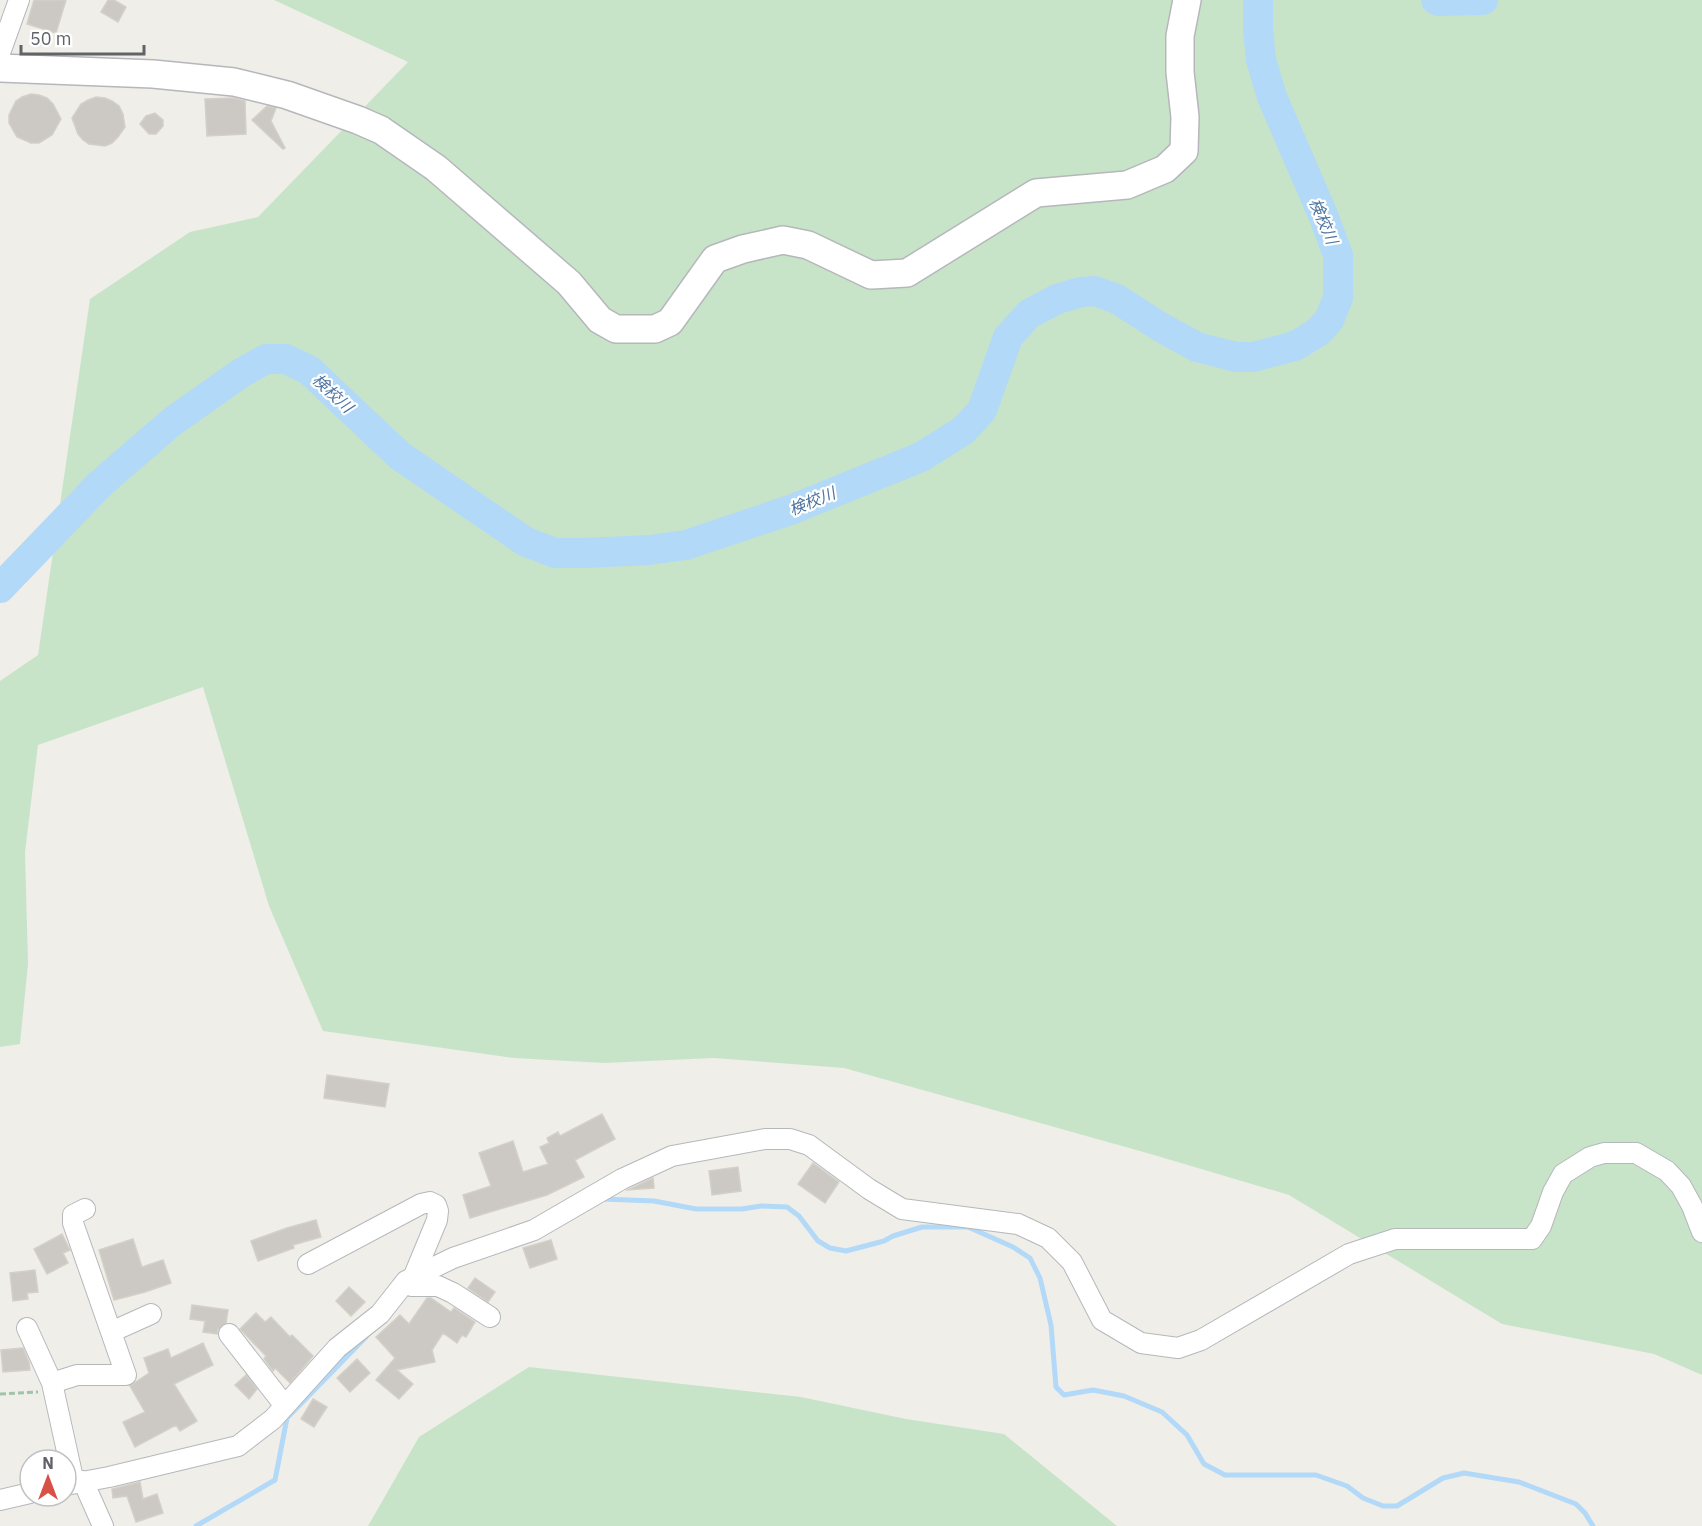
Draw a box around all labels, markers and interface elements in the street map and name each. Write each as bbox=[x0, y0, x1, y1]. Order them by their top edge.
scale bar bbox=[21, 18, 144, 56]
text: 50 m bbox=[30, 27, 72, 50]
water label: 検校川 bbox=[1305, 195, 1343, 249]
water label: 検校川 bbox=[309, 369, 359, 418]
water label: 検校川 bbox=[786, 482, 840, 519]
north arrow bbox=[18, 1448, 78, 1508]
text: N bbox=[42, 1453, 54, 1473]

